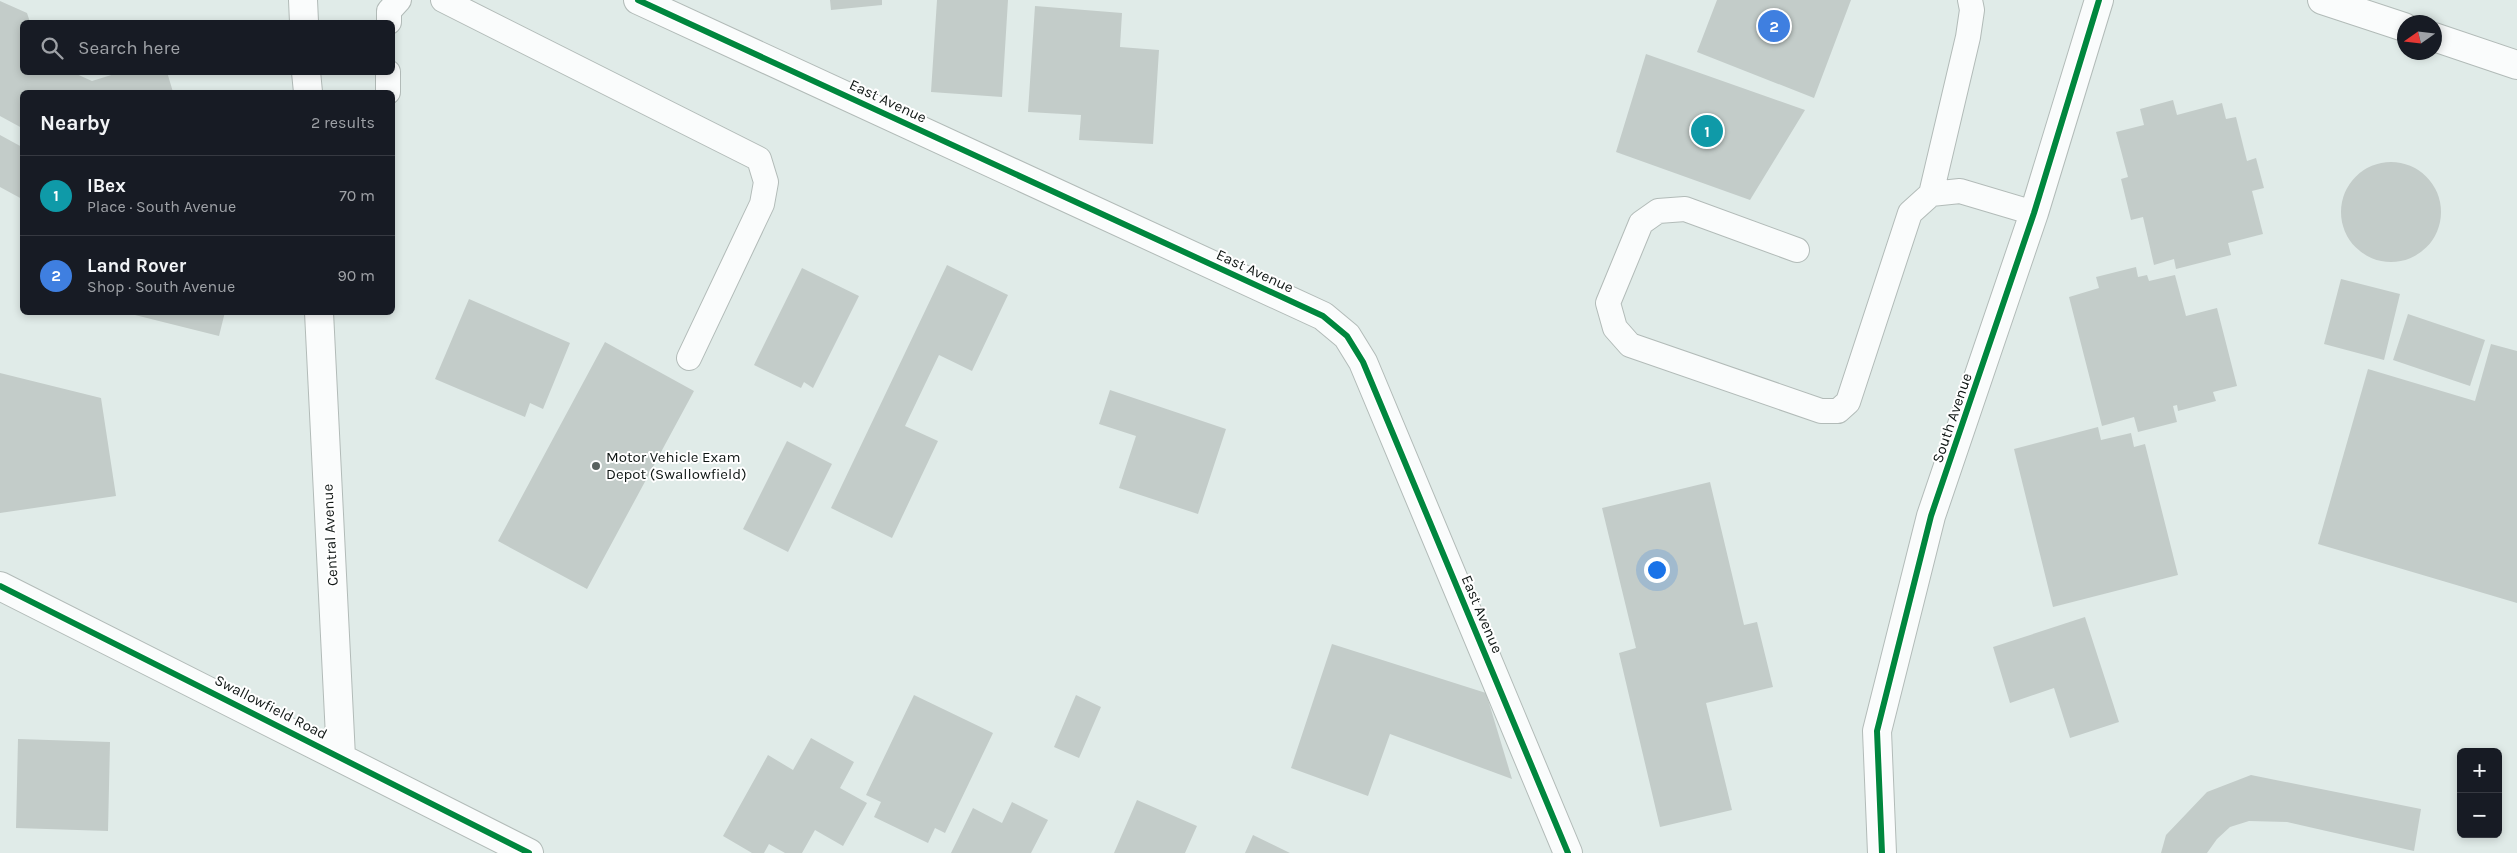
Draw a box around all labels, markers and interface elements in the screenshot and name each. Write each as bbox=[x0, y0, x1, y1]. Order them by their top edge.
pin: 2 bbox=[1758, 7, 1790, 45]
north arrow bbox=[2397, 15, 2442, 60]
search box bbox=[20, 20, 395, 75]
icon: search bbox=[38, 34, 66, 62]
text: Search here bbox=[78, 37, 180, 59]
street label: East Avenue bbox=[847, 75, 929, 127]
text: Nearby bbox=[40, 111, 110, 135]
pin: 1 bbox=[1691, 112, 1723, 150]
text: 2 results bbox=[311, 113, 375, 132]
text: IBex bbox=[87, 175, 126, 197]
text: 1 bbox=[53, 186, 59, 205]
text: 70 m bbox=[339, 186, 375, 205]
text: Place · South Avenue bbox=[87, 197, 236, 216]
street label: East Avenue bbox=[1214, 245, 1296, 297]
text: Land Rover bbox=[87, 255, 186, 277]
text: 2 bbox=[51, 266, 61, 285]
text: 90 m bbox=[337, 266, 375, 285]
text: Shop · South Avenue bbox=[87, 277, 235, 296]
street label: South Avenue bbox=[1928, 371, 1976, 465]
place label: Motor Vehicle Exam Depot (Swallowfield) bbox=[606, 448, 747, 483]
marker: Motor Vehicle Exam Depot (Swallowfield) bbox=[590, 460, 602, 472]
street label: Central Avenue bbox=[318, 483, 342, 587]
your location bbox=[1644, 557, 1670, 583]
street label: East Avenue bbox=[1457, 572, 1507, 656]
street label: Swallowfield Road bbox=[212, 671, 330, 743]
map controls bbox=[2457, 748, 2502, 838]
button: + bbox=[2457, 748, 2502, 793]
button: − bbox=[2457, 793, 2502, 838]

